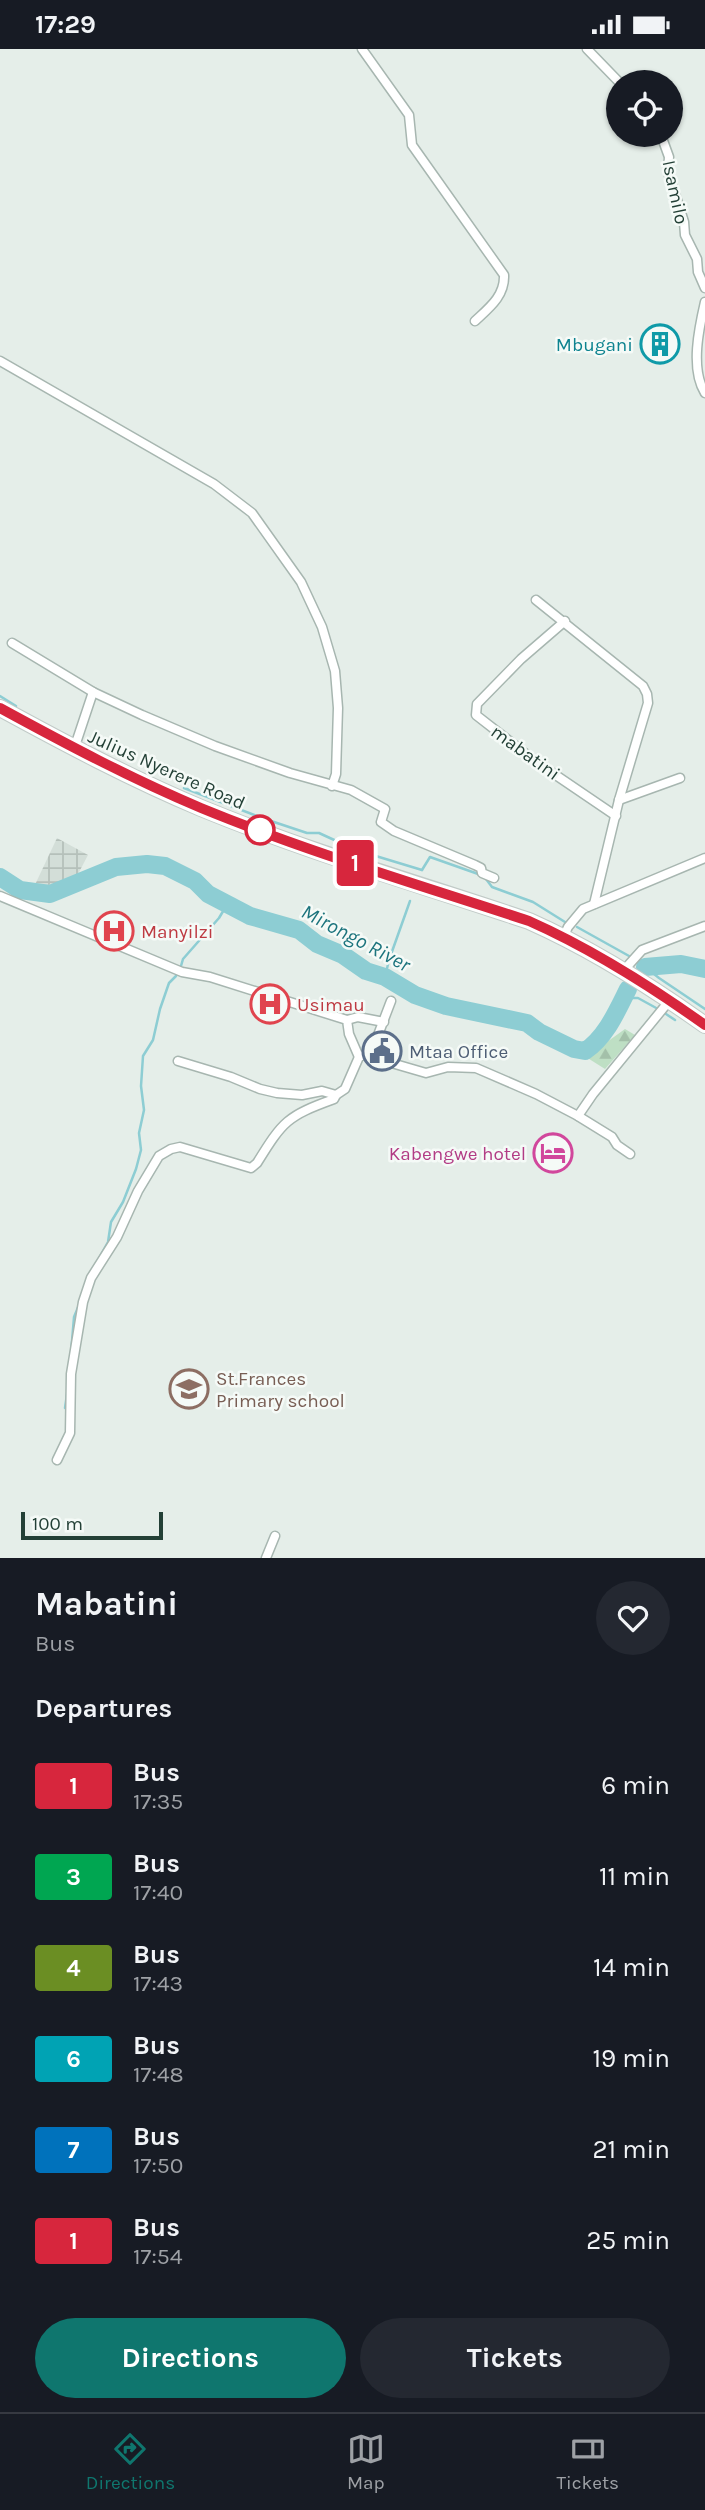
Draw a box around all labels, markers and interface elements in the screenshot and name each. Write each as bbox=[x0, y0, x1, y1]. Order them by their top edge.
text: 17:29 bbox=[35, 9, 96, 40]
map controls bbox=[606, 70, 683, 147]
button: locate bbox=[606, 70, 683, 147]
street label: Isamilo bbox=[658, 158, 693, 226]
building icon: Mbugani bbox=[639, 323, 681, 365]
place label: Mbugani bbox=[556, 334, 633, 356]
street label: mabatini bbox=[487, 720, 564, 785]
street label: Julius Nyerere Road bbox=[85, 725, 248, 814]
unlabelled marker bbox=[245, 815, 275, 845]
line badge: 1 bbox=[332, 840, 378, 886]
text: 1 bbox=[351, 849, 359, 877]
water label: Mirongo River bbox=[297, 899, 415, 977]
hospital icon: Manyilzi bbox=[93, 910, 135, 952]
place label: Manyilzi bbox=[141, 921, 214, 943]
hospital icon: Usimau bbox=[249, 983, 291, 1025]
place label: Usimau bbox=[297, 994, 365, 1016]
public building icon: Mtaa Office bbox=[361, 1030, 403, 1072]
place label: Mtaa Office bbox=[409, 1041, 508, 1063]
hotel icon: Kabengwe hotel bbox=[532, 1132, 574, 1174]
place label: Kabengwe hotel bbox=[389, 1143, 526, 1165]
school or university icon: St.Frances Primary school bbox=[168, 1368, 210, 1410]
place label: St.Frances Primary school bbox=[216, 1368, 345, 1412]
scale bar bbox=[21, 1509, 163, 1541]
text: 100 m bbox=[32, 1513, 83, 1535]
button: heart bbox=[596, 1581, 670, 1655]
text: Mabatini bbox=[35, 1585, 178, 1623]
text: Bus bbox=[35, 1630, 75, 1657]
text: Departures bbox=[35, 1693, 172, 1724]
text: Bus bbox=[133, 1757, 180, 1788]
text: 6 min bbox=[601, 1770, 670, 1801]
text: 1 bbox=[69, 1772, 78, 1800]
text: 17:35 bbox=[133, 1788, 183, 1815]
text: Bus bbox=[133, 1848, 180, 1879]
text: 11 min bbox=[599, 1861, 670, 1892]
text: 3 bbox=[66, 1863, 81, 1891]
text: 17:40 bbox=[133, 1879, 183, 1906]
text: Bus bbox=[133, 1939, 180, 1970]
text: 14 min bbox=[593, 1952, 670, 1983]
text: 4 bbox=[66, 1954, 81, 1982]
text: 17:43 bbox=[133, 1970, 183, 1997]
text: Bus bbox=[133, 2030, 180, 2061]
text: 19 min bbox=[592, 2043, 670, 2074]
text: 6 bbox=[66, 2045, 81, 2073]
text: 17:48 bbox=[133, 2061, 184, 2088]
text: Bus bbox=[133, 2121, 180, 2152]
text: 21 min bbox=[592, 2134, 670, 2165]
text: 7 bbox=[68, 2136, 79, 2164]
text: 17:50 bbox=[133, 2152, 183, 2179]
text: Bus bbox=[133, 2212, 180, 2243]
text: 25 min bbox=[586, 2225, 670, 2256]
text: 1 bbox=[69, 2227, 78, 2255]
text: 17:54 bbox=[133, 2243, 183, 2270]
button: Directions bbox=[35, 2318, 346, 2398]
button: Tickets bbox=[360, 2318, 670, 2398]
tab: Directions bbox=[86, 2430, 175, 2494]
tab: Map bbox=[347, 2430, 385, 2494]
tab: Tickets bbox=[557, 2430, 619, 2494]

